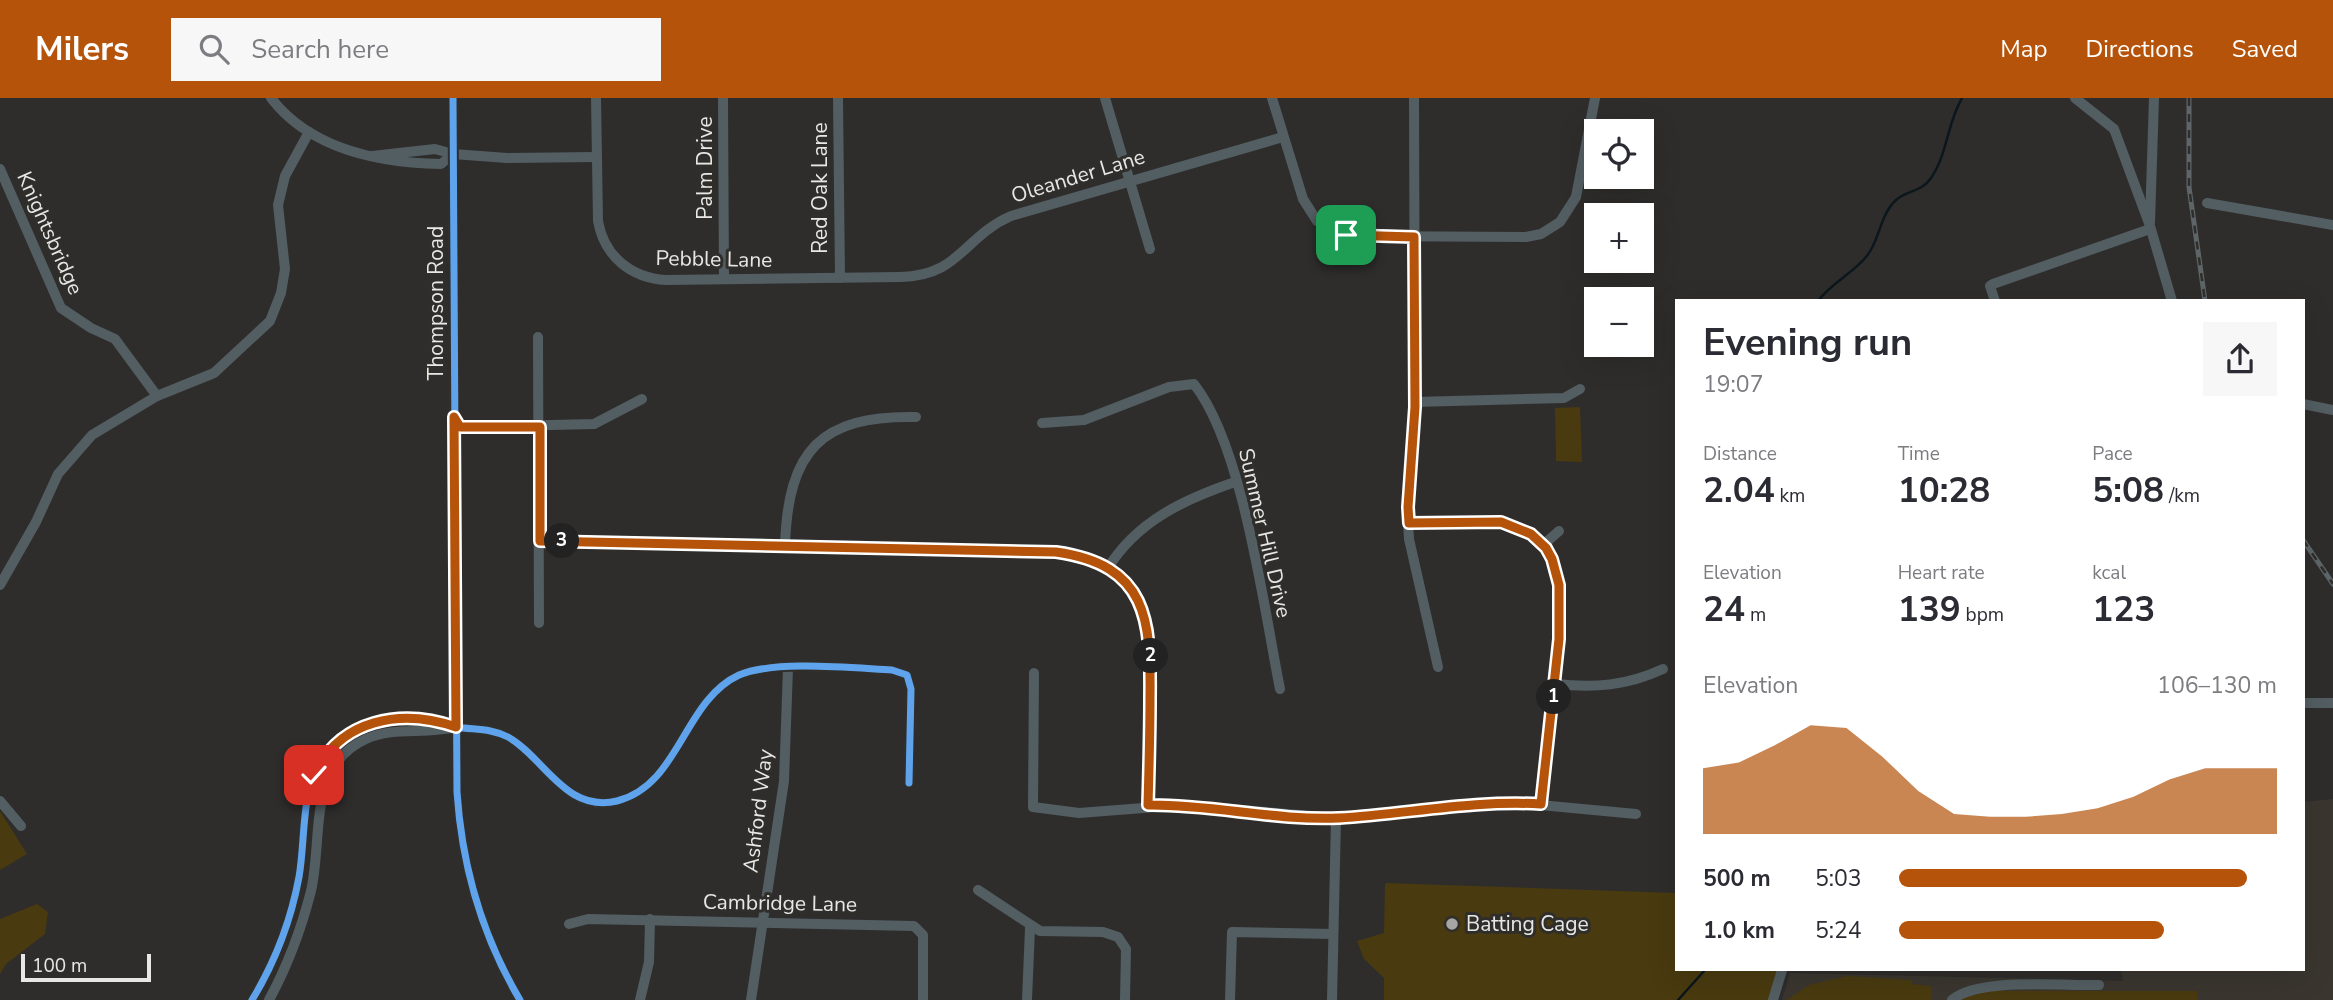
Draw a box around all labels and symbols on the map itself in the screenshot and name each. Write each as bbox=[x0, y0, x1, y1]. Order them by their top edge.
street label: Palm Drive bbox=[691, 116, 719, 220]
street label: Red Oak Lane bbox=[806, 122, 834, 254]
street label: Oleander Lane bbox=[1008, 142, 1148, 210]
street label: Knightsbridge bbox=[10, 167, 90, 299]
pin bbox=[1316, 205, 1376, 265]
street label: Thompson Road bbox=[422, 226, 450, 380]
street label: Pebble Lane bbox=[655, 244, 773, 274]
street label: Summer Hill Drive bbox=[1232, 445, 1298, 621]
pin: 3 bbox=[544, 524, 580, 558]
pin: 2 bbox=[1134, 638, 1168, 674]
pin: 1 bbox=[1536, 680, 1572, 714]
pin bbox=[284, 745, 344, 805]
street label: Ashford Way bbox=[737, 747, 779, 874]
street label: Cambridge Lane bbox=[703, 888, 857, 918]
place label: Batting Cage bbox=[1466, 910, 1589, 938]
marker: Batting Cage bbox=[1444, 916, 1460, 932]
scale bar bbox=[21, 951, 150, 983]

